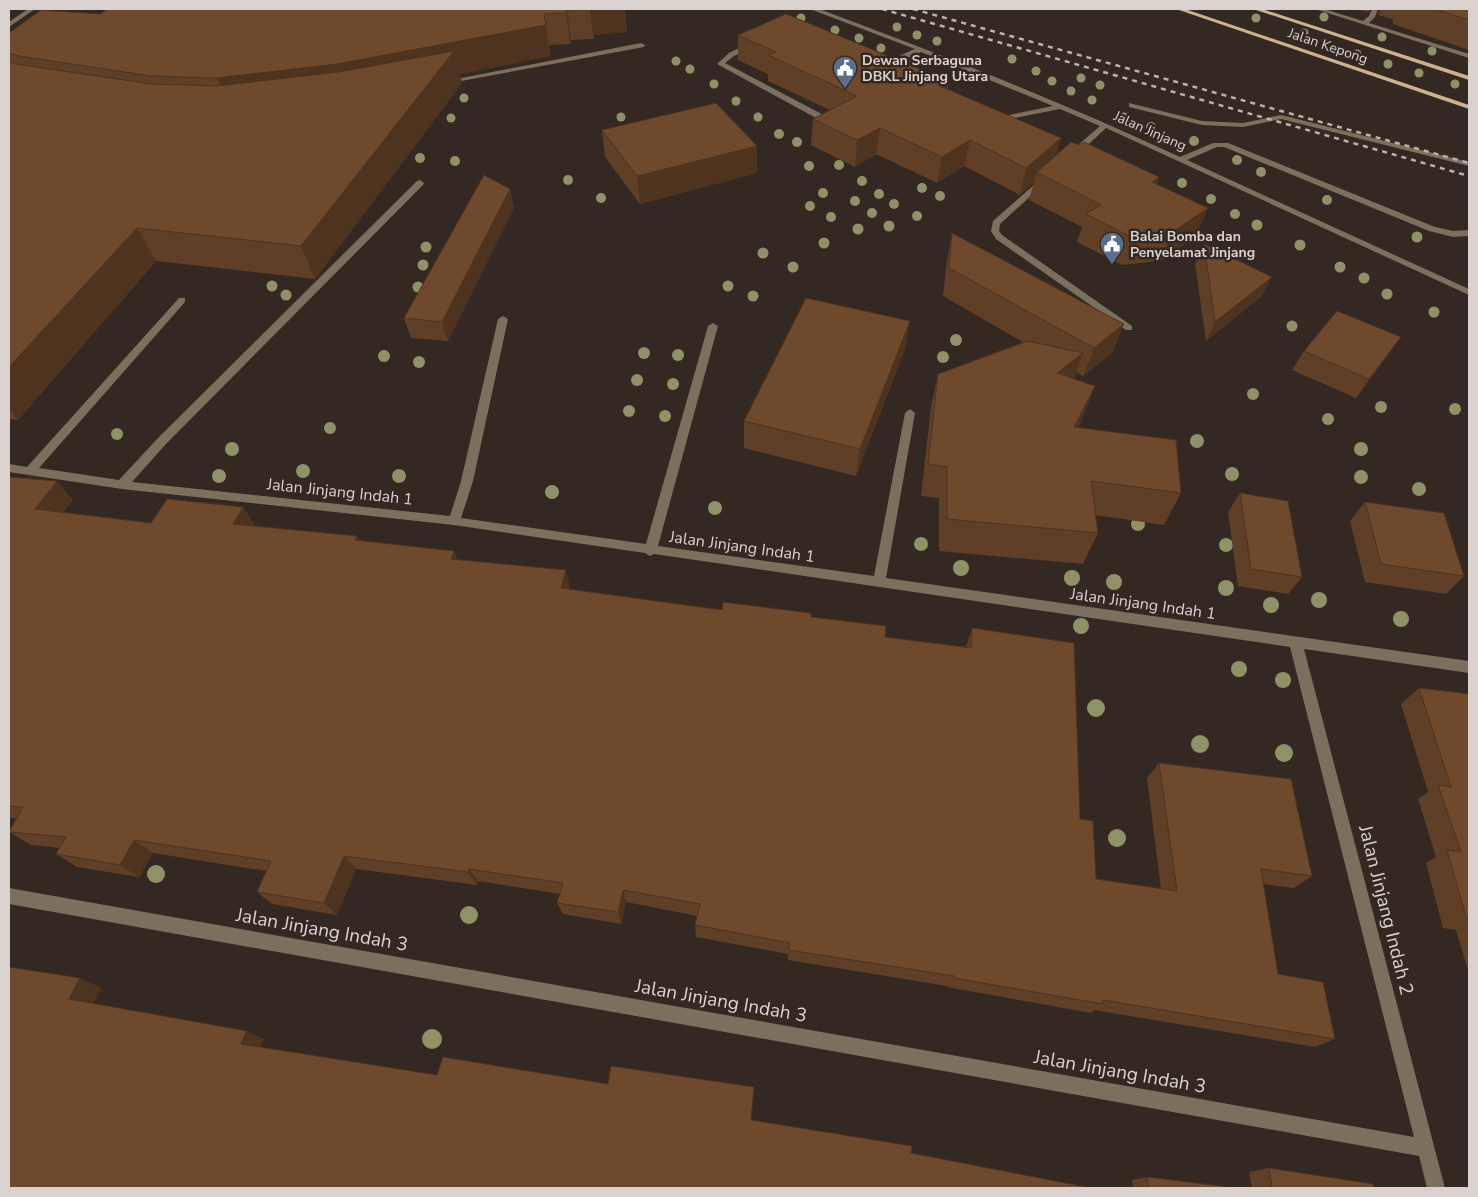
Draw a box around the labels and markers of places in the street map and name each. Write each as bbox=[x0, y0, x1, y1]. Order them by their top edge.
place label: Dewan Serbaguna DBKL Jinjang Utara bbox=[862, 51, 988, 86]
public building icon: Dewan Serbaguna DBKL Jinjang Utara bbox=[832, 55, 858, 89]
place label: Balai Bomba dan Penyelamat Jinjang bbox=[1130, 227, 1255, 262]
public building icon: Balai Bomba dan Penyelamat Jinjang bbox=[1099, 231, 1125, 265]

